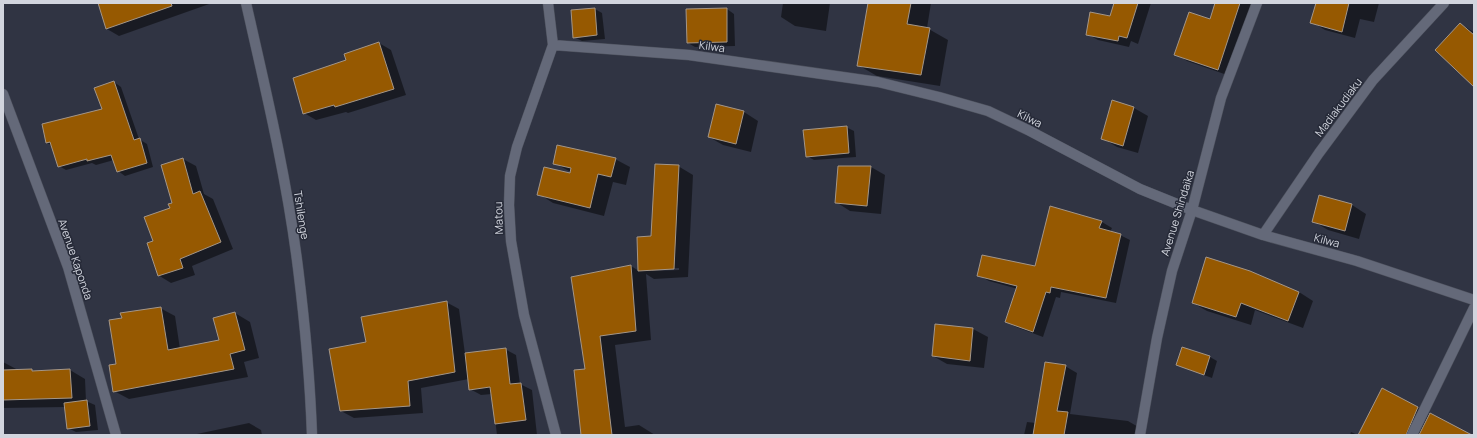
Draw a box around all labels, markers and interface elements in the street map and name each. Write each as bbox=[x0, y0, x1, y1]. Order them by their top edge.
street label: Kilwa bbox=[698, 37, 726, 55]
street label: Madiakudiaku bbox=[1311, 75, 1365, 139]
street label: Kilwa bbox=[1015, 105, 1045, 131]
street label: Avenue Shindaïka bbox=[1157, 168, 1197, 258]
street label: Tshilenge bbox=[291, 190, 313, 241]
street label: Matou bbox=[490, 201, 506, 235]
street label: Avenue Kaponda bbox=[55, 217, 97, 301]
street label: Kilwa bbox=[1313, 229, 1341, 251]

